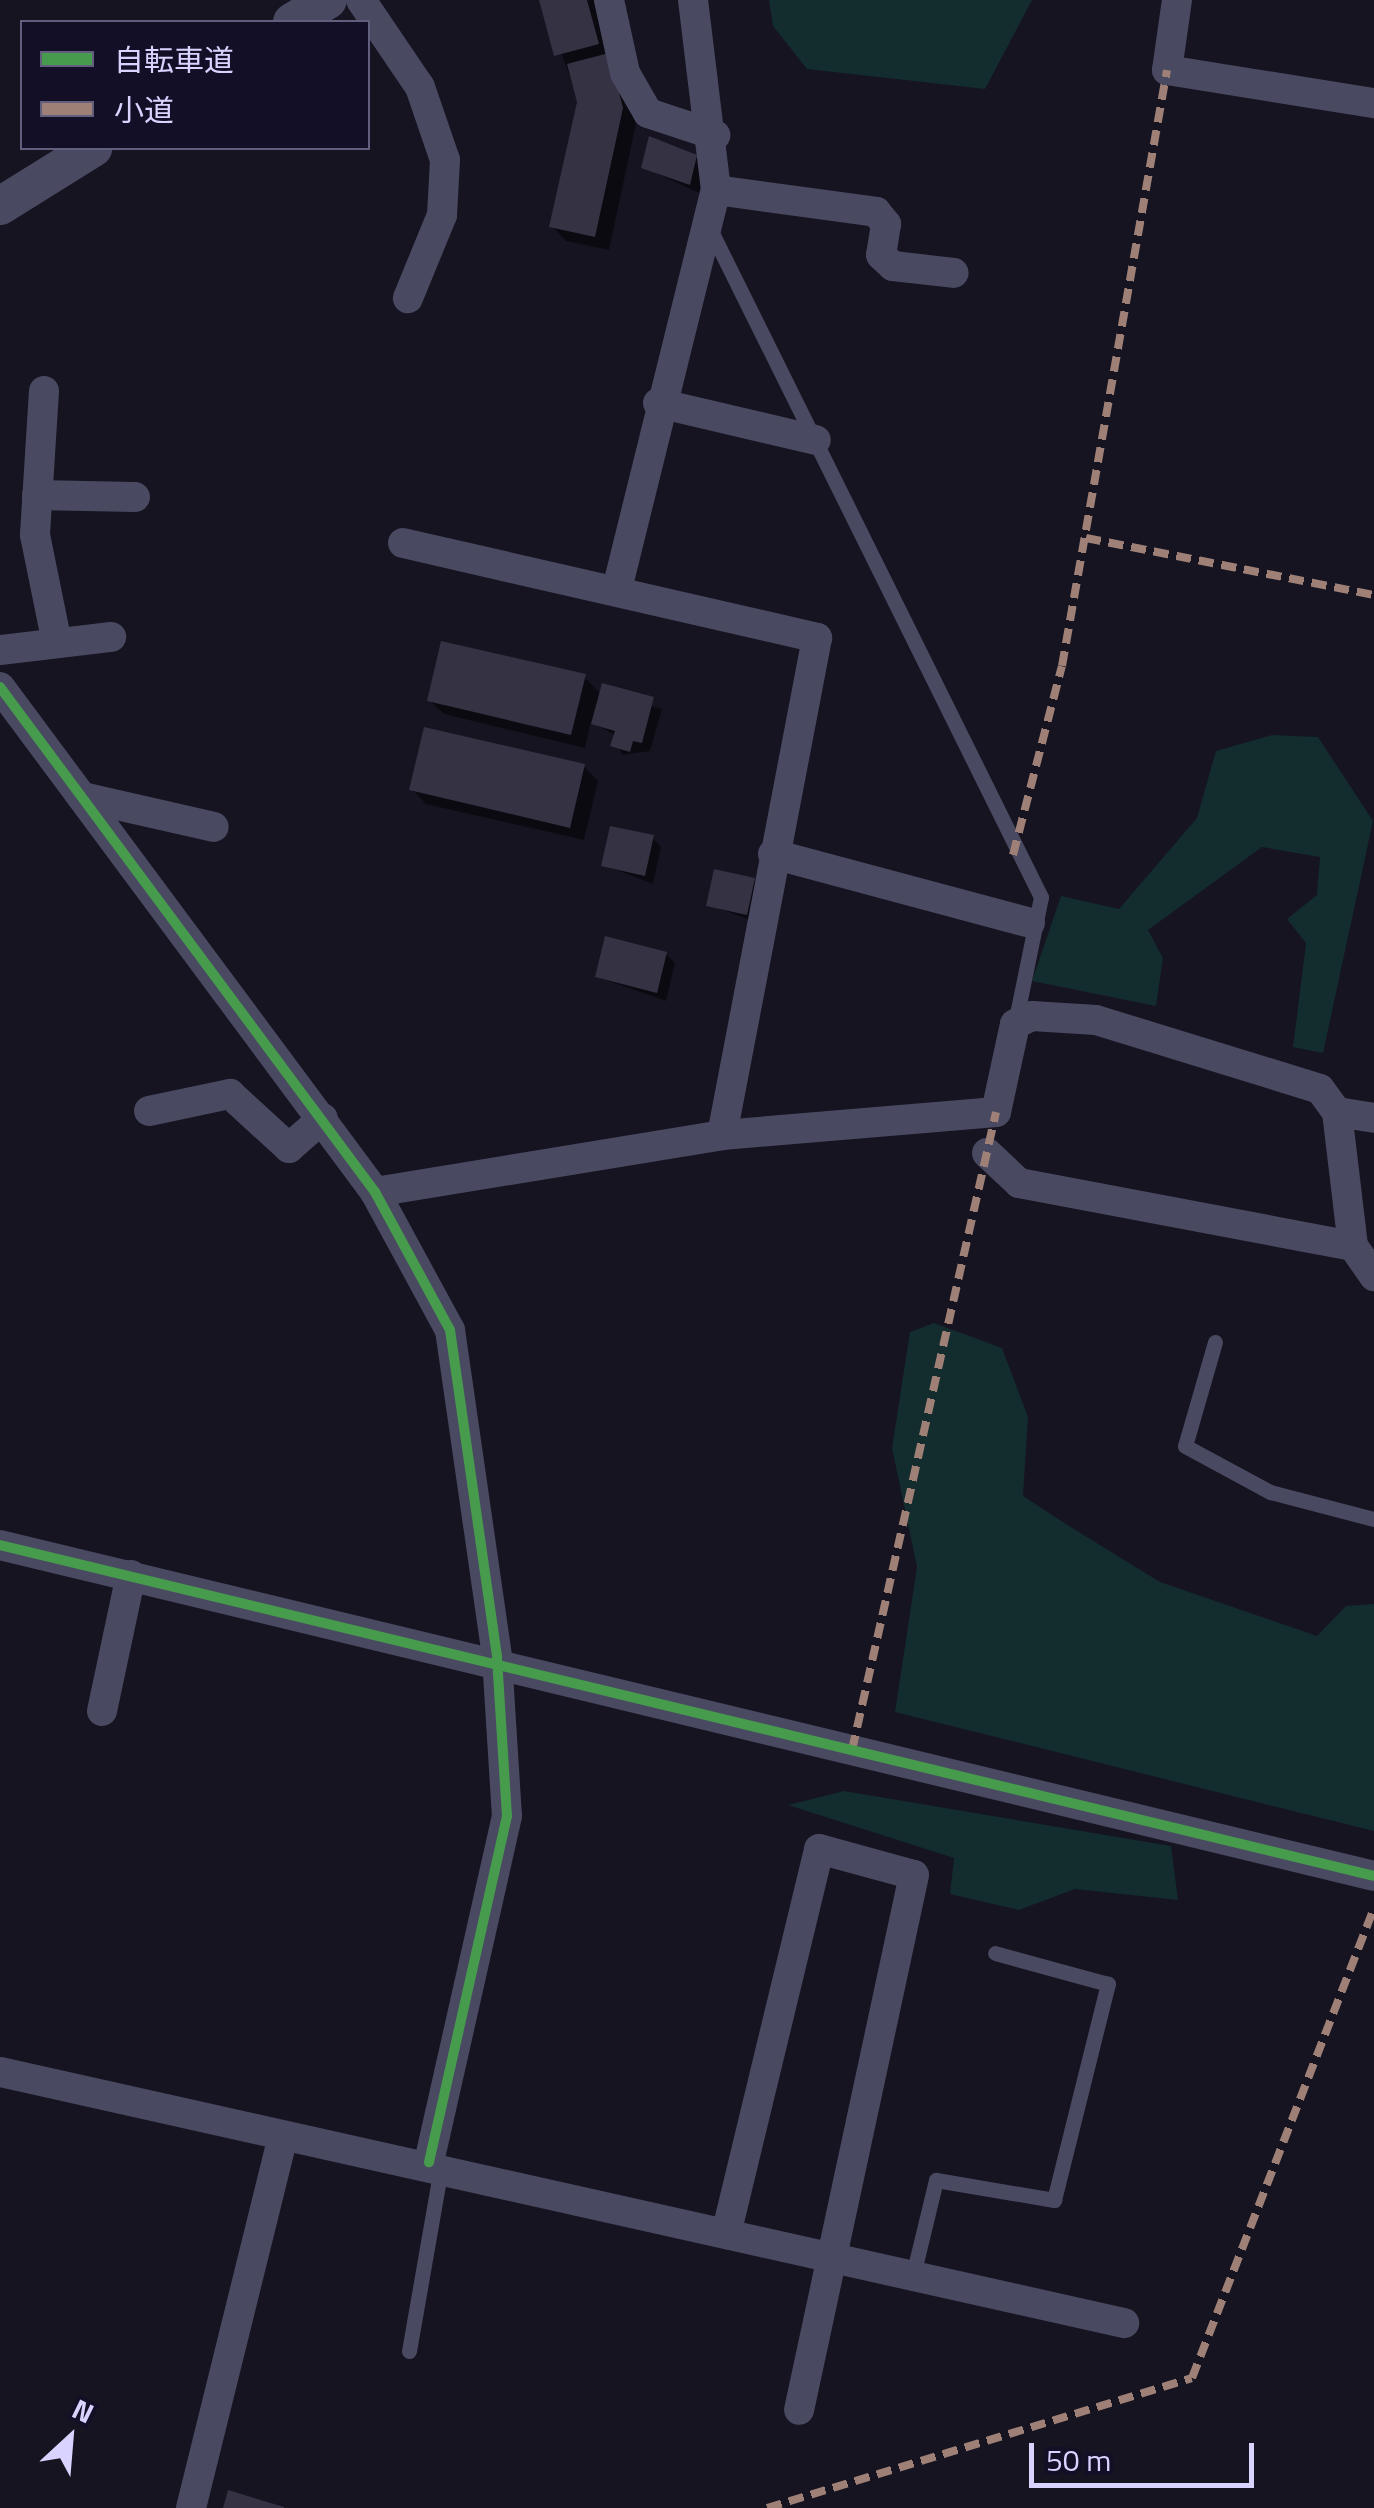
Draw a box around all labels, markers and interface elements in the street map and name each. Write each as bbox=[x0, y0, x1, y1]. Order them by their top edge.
legend bbox=[20, 20, 370, 150]
text: 自転車道 bbox=[114, 37, 234, 83]
text: 小道 bbox=[114, 87, 174, 133]
text: N bbox=[65, 2387, 102, 2434]
north arrow bbox=[20, 2388, 120, 2488]
scale bar bbox=[1034, 2423, 1259, 2485]
text: 50 m bbox=[1046, 2437, 1111, 2483]

